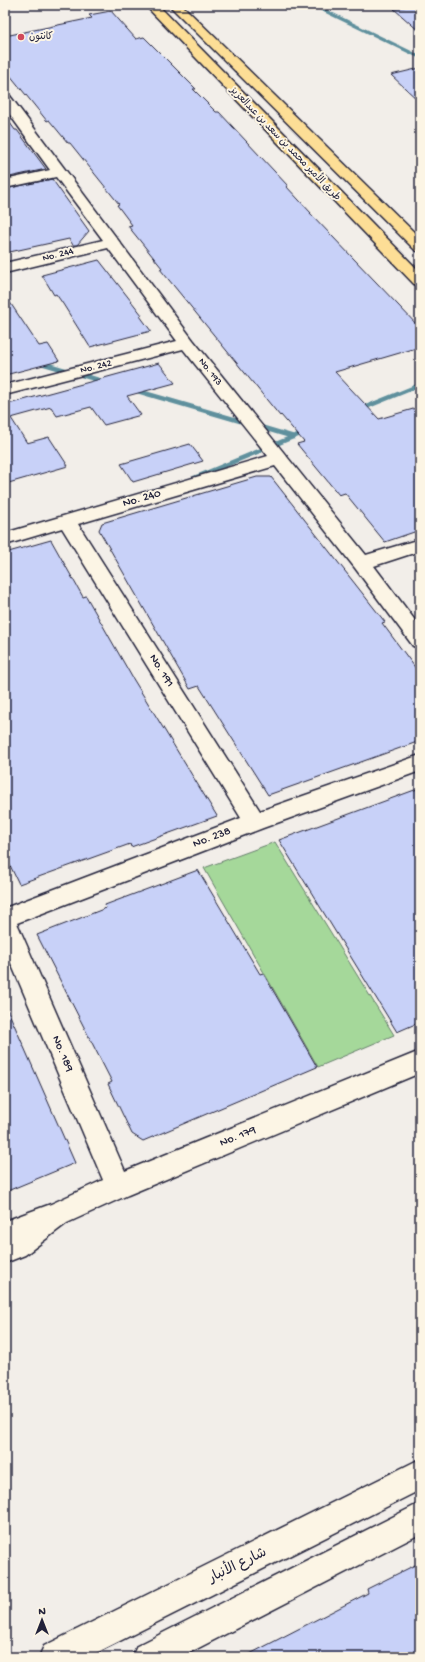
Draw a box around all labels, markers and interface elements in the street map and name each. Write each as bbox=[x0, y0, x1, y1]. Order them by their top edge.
place label: كانتون bbox=[29, 31, 53, 43]
marker: كانتون bbox=[16, 32, 26, 42]
street label: طريق الأمير محمد بن سعد بن عبدالعزيز bbox=[226, 82, 344, 204]
street label: No. 244 bbox=[41, 245, 75, 265]
street label: No. 193 bbox=[196, 356, 224, 388]
street label: No. 242 bbox=[79, 357, 113, 377]
street label: No. 240 bbox=[121, 487, 163, 511]
street label: No. 191 bbox=[145, 652, 177, 690]
street label: No. 238 bbox=[191, 824, 233, 852]
street label: No. 189 bbox=[48, 1034, 76, 1074]
street label: No. 179 bbox=[218, 1123, 258, 1151]
street label: شارع الأنبار bbox=[204, 1542, 270, 1588]
north arrow bbox=[22, 1600, 62, 1640]
text: N bbox=[38, 1606, 46, 1618]

